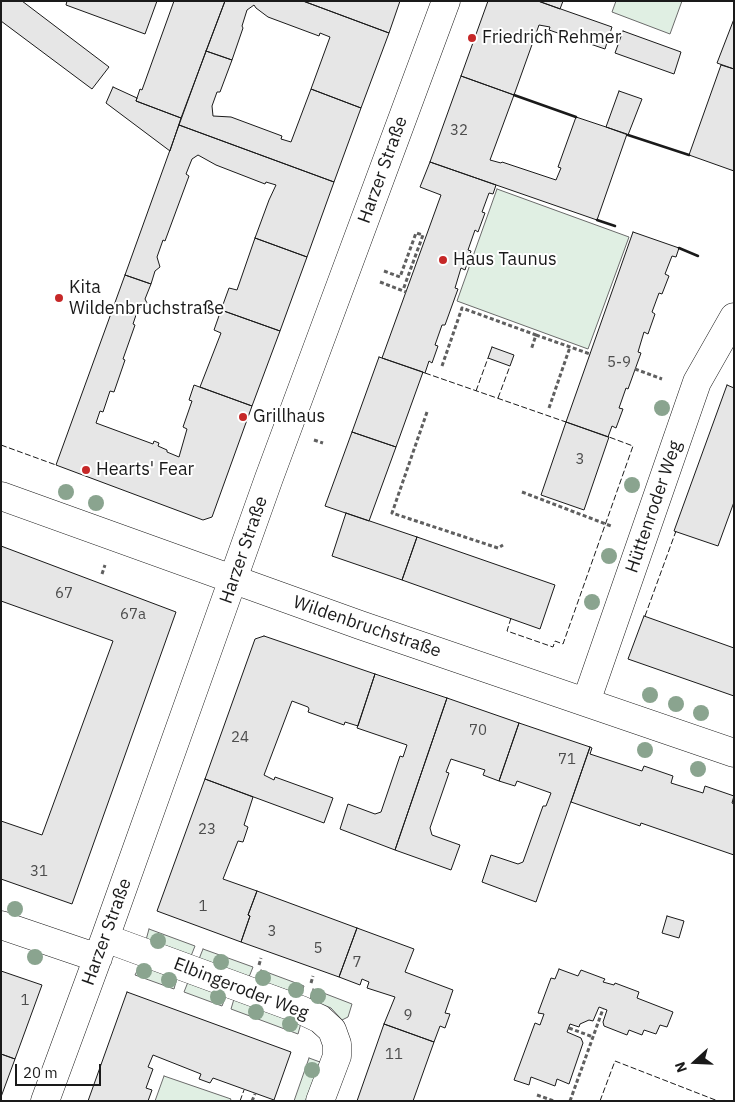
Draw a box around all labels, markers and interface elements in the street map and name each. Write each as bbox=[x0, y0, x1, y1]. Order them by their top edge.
place label: Friedrich Rehmer bbox=[482, 27, 621, 49]
marker: Friedrich Rehmer bbox=[466, 32, 478, 44]
street label: Harzer Straße bbox=[354, 114, 412, 226]
house number: 32 bbox=[450, 122, 468, 140]
place label: Haus Taunus bbox=[453, 249, 557, 271]
marker: Haus Taunus bbox=[437, 254, 449, 266]
place label: Kita Wildenbruchstraße bbox=[69, 277, 224, 320]
marker: Kita Wildenbruchstraße bbox=[53, 292, 65, 304]
house number: 5-9 bbox=[607, 354, 631, 372]
place label: Grillhaus bbox=[253, 406, 325, 428]
marker: Grillhaus bbox=[237, 411, 249, 423]
street label: Hüttenroder Weg bbox=[621, 438, 687, 576]
house number: 3 bbox=[576, 451, 584, 469]
place label: Hearts' Fear bbox=[96, 459, 194, 481]
marker: Hearts' Fear bbox=[80, 464, 92, 476]
street label: Harzer Straße bbox=[216, 493, 272, 607]
house number: 67 bbox=[55, 585, 73, 603]
street label: Wildenbruchstraße bbox=[290, 592, 444, 662]
house number: 67a bbox=[120, 606, 146, 624]
house number: 70 bbox=[469, 722, 487, 740]
house number: 24 bbox=[231, 729, 249, 747]
house number: 71 bbox=[558, 751, 576, 769]
house number: 23 bbox=[198, 821, 216, 839]
house number: 31 bbox=[30, 863, 48, 881]
street label: Harzer Straße bbox=[78, 876, 136, 988]
house number: 1 bbox=[199, 898, 207, 916]
house number: 3 bbox=[268, 923, 276, 941]
house number: 5 bbox=[314, 940, 322, 958]
street label: Elbingeroder Weg bbox=[170, 953, 312, 1025]
house number: 7 bbox=[353, 954, 361, 972]
house number: 1 bbox=[21, 992, 29, 1010]
house number: 9 bbox=[404, 1007, 412, 1025]
north arrow bbox=[670, 1037, 720, 1087]
house number: 11 bbox=[385, 1046, 403, 1064]
scale bar bbox=[18, 1054, 104, 1086]
text: N bbox=[671, 1059, 691, 1075]
text: 20 m bbox=[23, 1063, 58, 1082]

